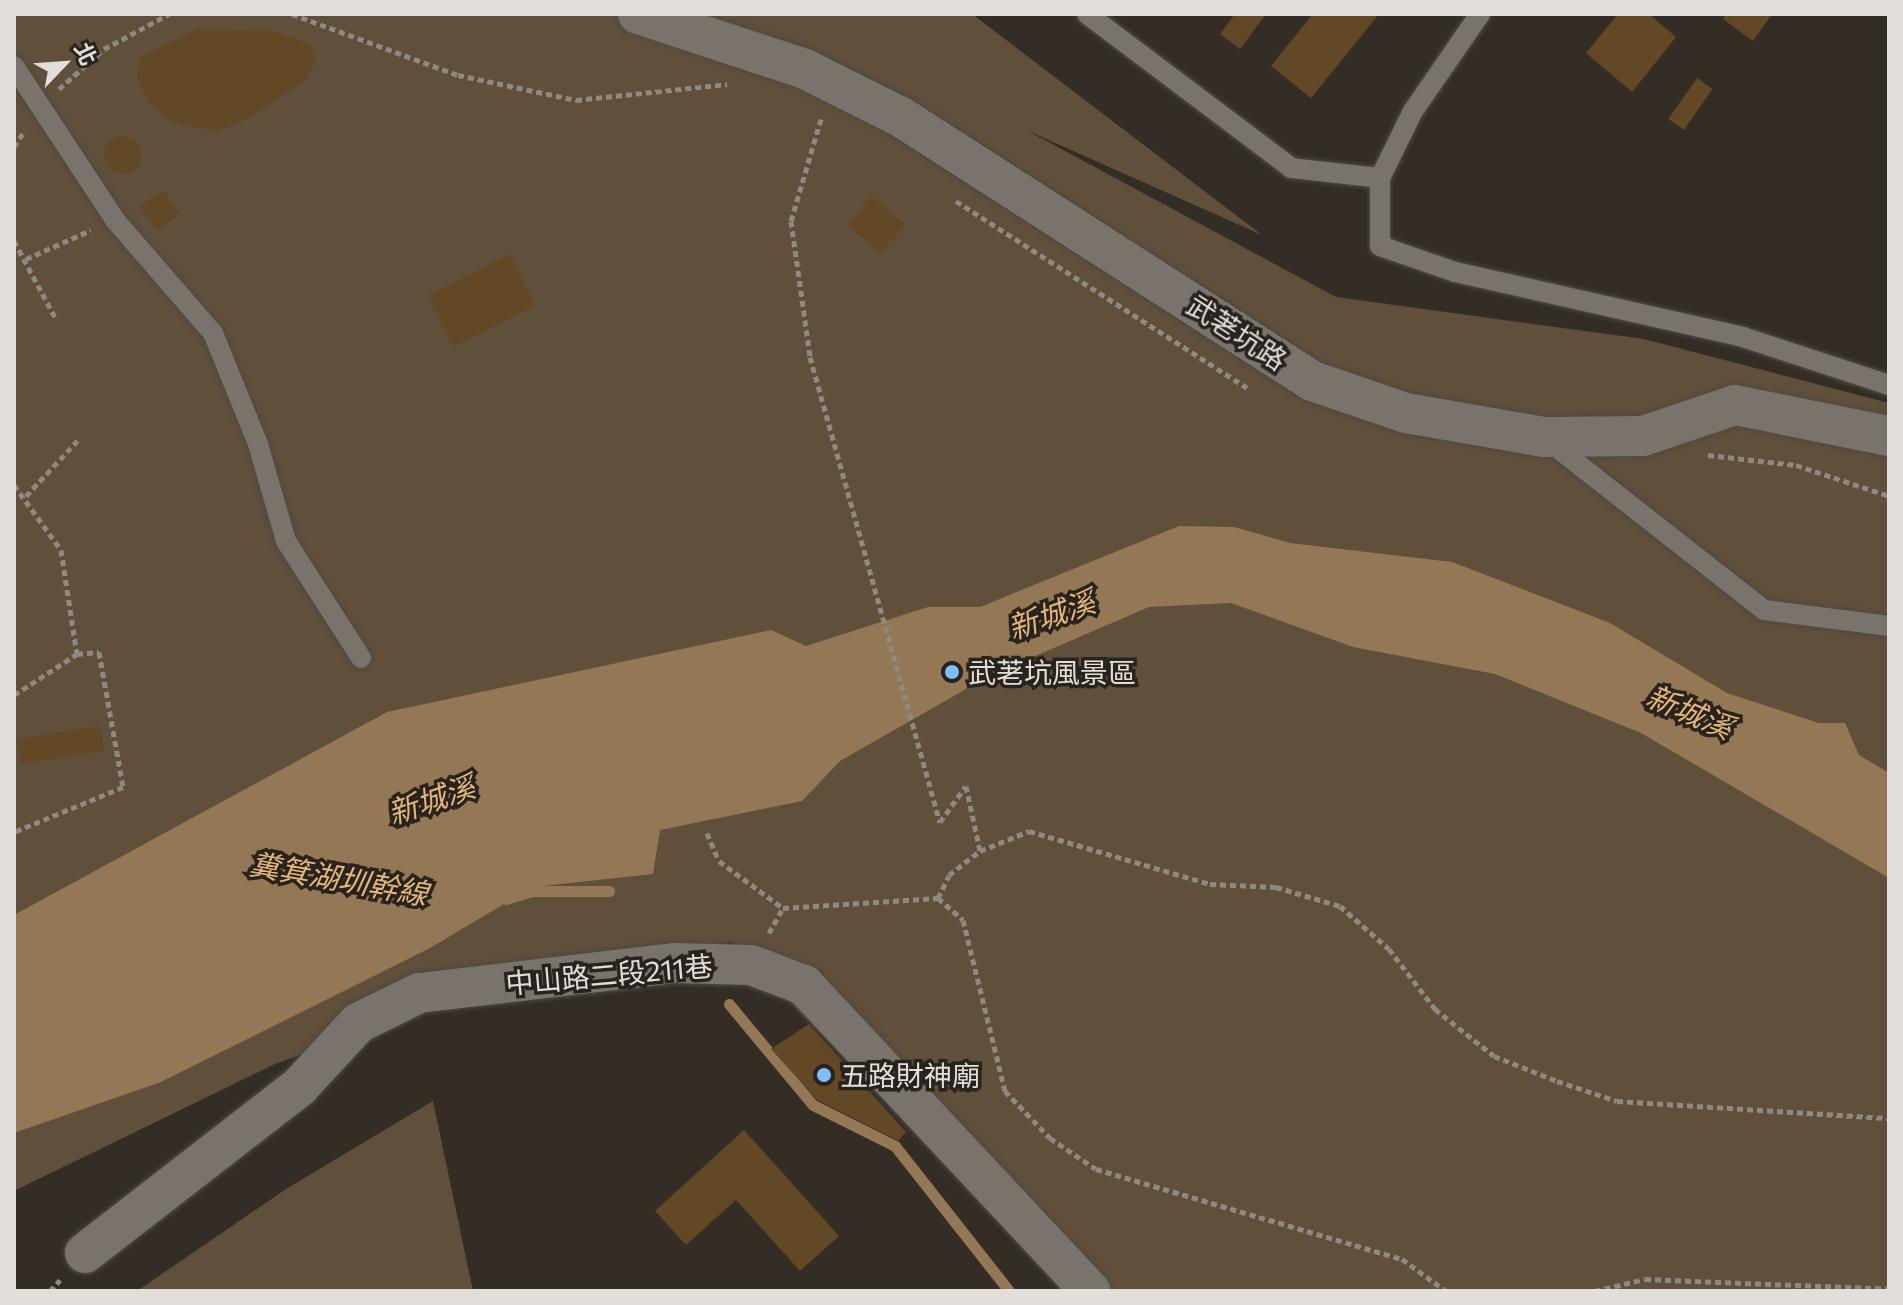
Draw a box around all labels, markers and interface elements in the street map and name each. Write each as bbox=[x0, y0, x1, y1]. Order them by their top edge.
north arrow bbox=[24, 24, 104, 104]
text: 北 bbox=[69, 38, 103, 69]
street label: 武荖坑路 bbox=[1181, 287, 1293, 377]
water label: 新城溪 bbox=[1003, 582, 1099, 646]
place label: 武荖坑風景區 bbox=[968, 655, 1136, 689]
marker: 武荖坑風景區 bbox=[943, 663, 961, 681]
water label: 新城溪 bbox=[1642, 677, 1738, 745]
water label: 新城溪 bbox=[383, 767, 479, 831]
water label: 糞箕湖圳幹線 bbox=[247, 845, 431, 911]
street label: 中山路二段211巷 bbox=[504, 948, 714, 1000]
place label: 五路財神廟 bbox=[840, 1058, 980, 1092]
marker: 五路財神廟 bbox=[815, 1066, 833, 1084]

